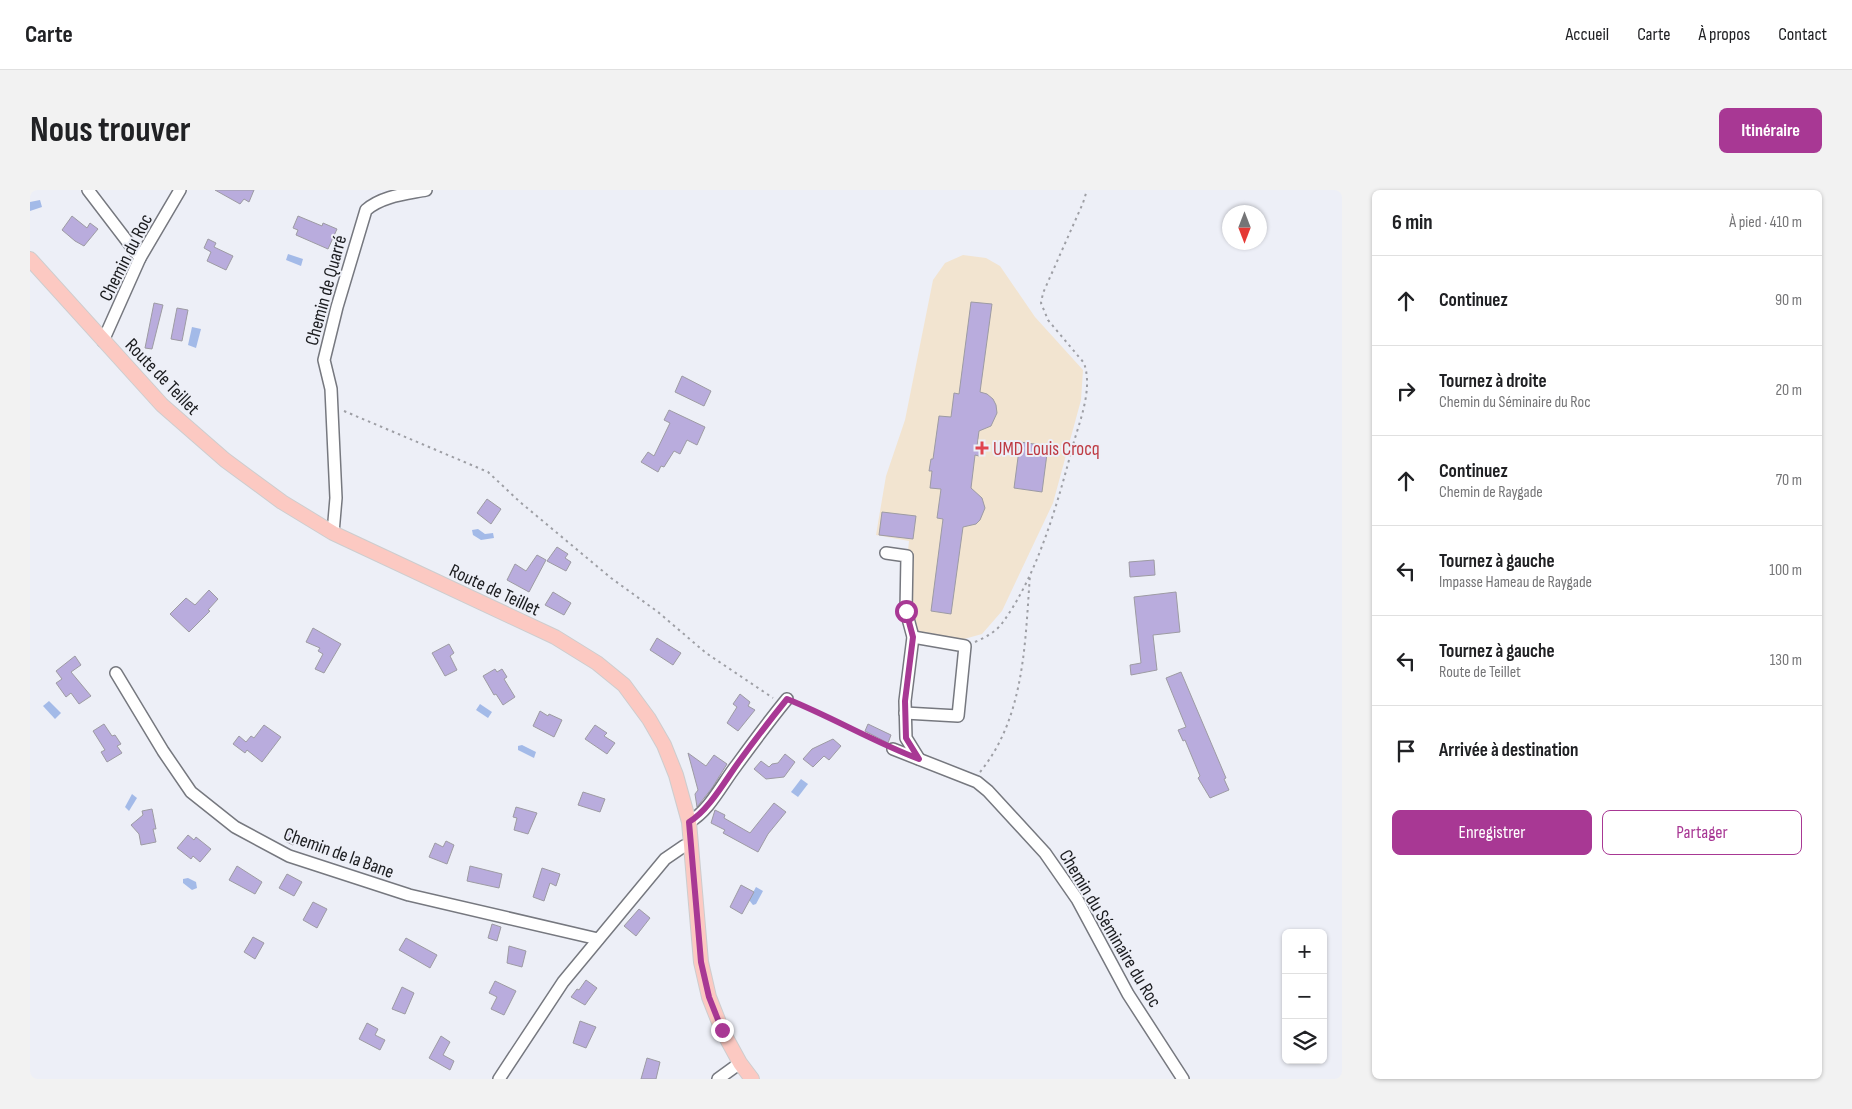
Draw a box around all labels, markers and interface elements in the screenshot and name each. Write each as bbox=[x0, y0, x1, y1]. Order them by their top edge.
text: Carte bbox=[25, 20, 73, 49]
text: Accueil bbox=[1565, 24, 1609, 45]
text: Carte bbox=[1637, 24, 1670, 45]
text: À propos bbox=[1698, 24, 1750, 45]
text: Contact bbox=[1778, 24, 1827, 45]
button: Itinéraire bbox=[1719, 108, 1822, 153]
text: Nous trouver bbox=[30, 109, 191, 152]
north arrow bbox=[1222, 205, 1267, 250]
street label: Chemin du Roc bbox=[95, 210, 158, 305]
text: 6 min bbox=[1392, 210, 1433, 235]
text: À pied · 410 m bbox=[1729, 213, 1802, 232]
street label: Chemin de Quarré bbox=[301, 233, 352, 348]
icon: ahead bbox=[1392, 287, 1420, 315]
text: Continuez bbox=[1439, 289, 1508, 312]
text: 90 m bbox=[1775, 291, 1802, 310]
street label: Route de Teillet bbox=[120, 334, 204, 420]
text: Tournez à droite bbox=[1439, 370, 1547, 393]
icon: right bbox=[1392, 377, 1420, 405]
text: 20 m bbox=[1775, 381, 1802, 400]
text: Chemin du Séminaire du Roc bbox=[1439, 393, 1591, 412]
place label: UMD Louis Crocq bbox=[993, 438, 1100, 461]
marker: UMD Louis Crocq bbox=[975, 441, 989, 455]
text: Continuez bbox=[1439, 460, 1508, 483]
icon: ahead bbox=[1392, 467, 1420, 495]
text: 70 m bbox=[1776, 471, 1802, 490]
text: Chemin de Raygade bbox=[1439, 483, 1543, 502]
text: Tournez à gauche bbox=[1439, 550, 1555, 573]
icon: left bbox=[1392, 557, 1420, 585]
street label: Route de Teillet bbox=[445, 559, 544, 621]
text: 100 m bbox=[1769, 561, 1802, 580]
text: Impasse Hameau de Raygade bbox=[1439, 573, 1592, 592]
route start bbox=[895, 600, 918, 623]
text: Tournez à gauche bbox=[1439, 640, 1555, 663]
icon: left bbox=[1392, 647, 1420, 675]
text: 130 m bbox=[1770, 651, 1802, 670]
text: Route de Teillet bbox=[1439, 663, 1521, 682]
icon: arrive bbox=[1392, 737, 1420, 765]
text: Arrivée à destination bbox=[1439, 739, 1579, 762]
button: Enregistrer bbox=[1392, 810, 1592, 855]
button: Partager bbox=[1602, 810, 1802, 855]
street label: Chemin de la Bane bbox=[280, 823, 397, 884]
street label: Chemin du Séminaire du Roc bbox=[1054, 846, 1166, 1012]
map controls bbox=[1282, 929, 1327, 1064]
button: + bbox=[1282, 929, 1327, 974]
button: − bbox=[1282, 974, 1327, 1019]
route end bbox=[711, 1019, 734, 1042]
button: layers bbox=[1282, 1019, 1327, 1064]

